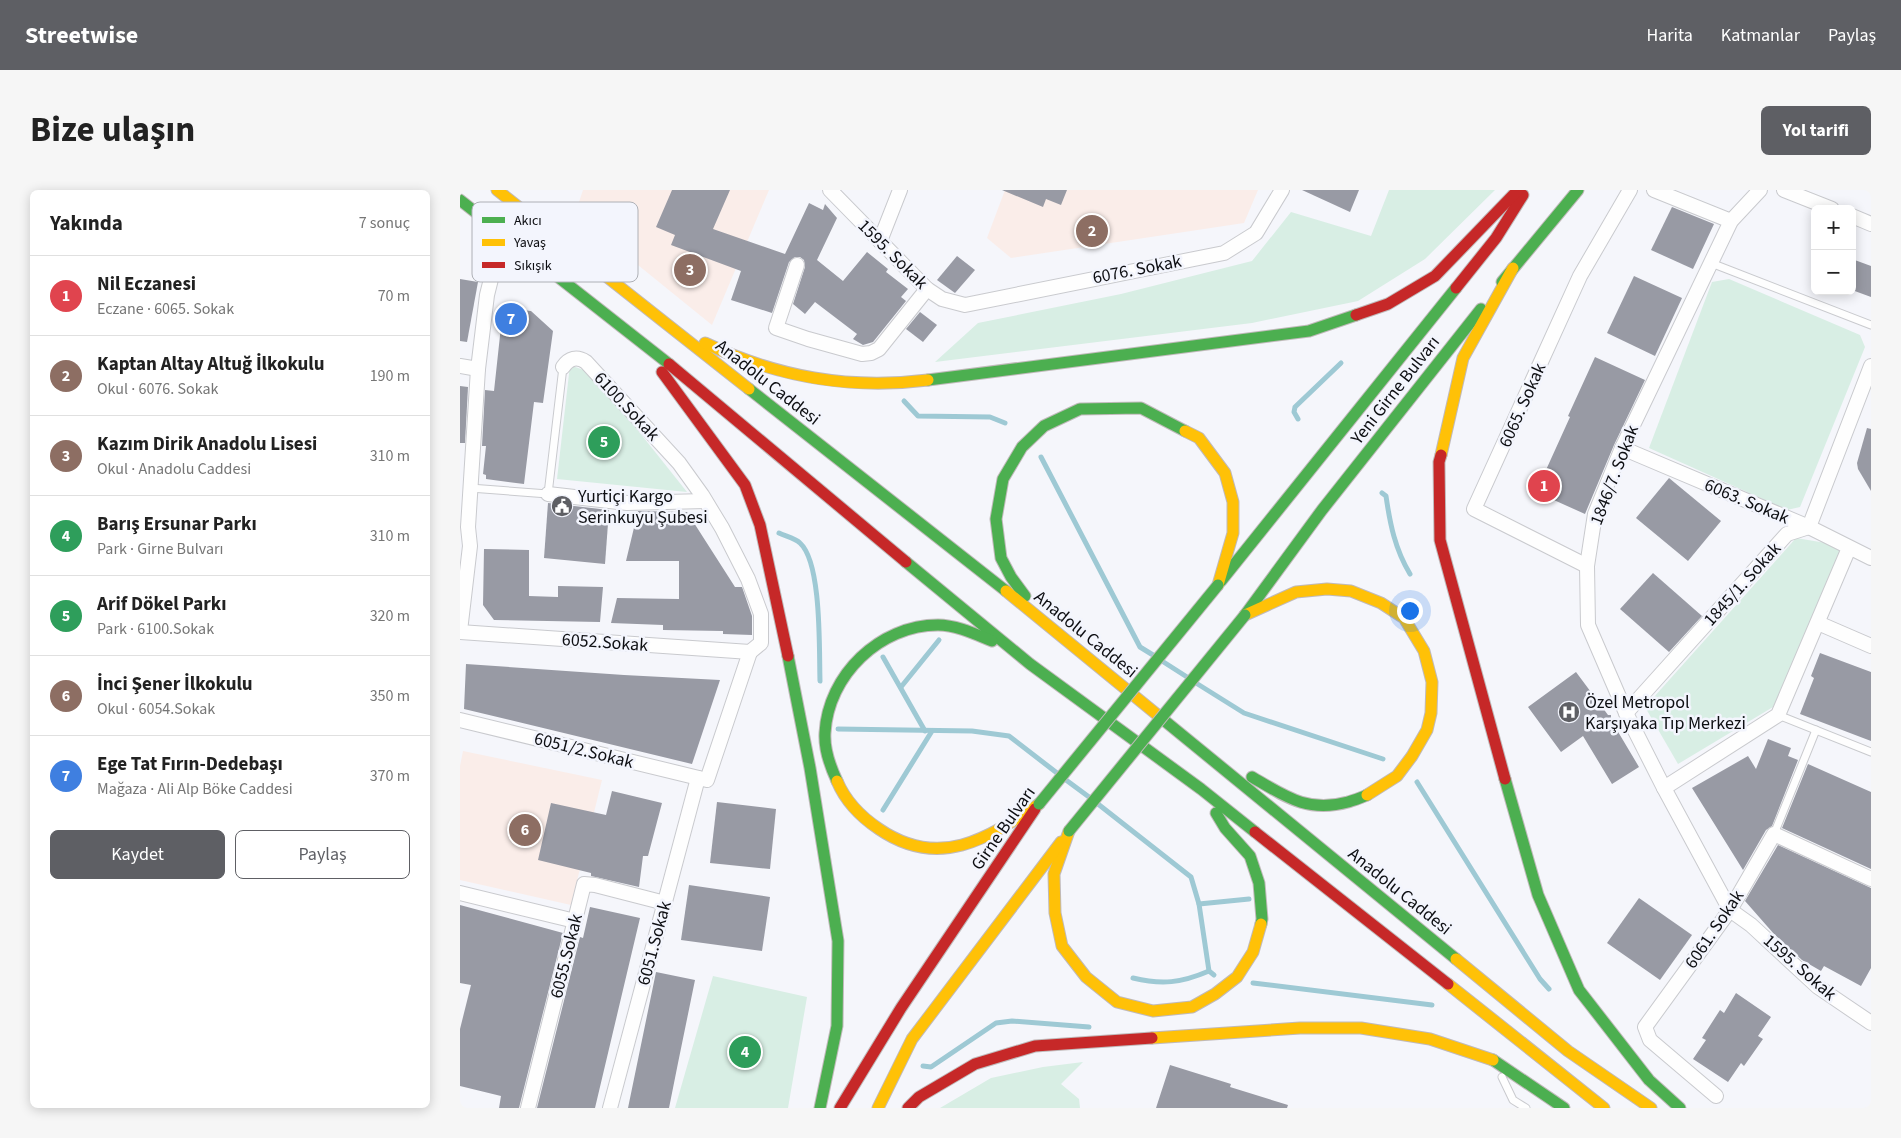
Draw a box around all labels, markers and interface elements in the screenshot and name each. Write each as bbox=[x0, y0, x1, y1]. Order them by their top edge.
text: Streetwise bbox=[25, 18, 138, 53]
text: Harita bbox=[1647, 23, 1693, 48]
text: Katmanlar bbox=[1721, 23, 1800, 48]
text: Paylaş bbox=[1828, 23, 1876, 48]
text: Bize ulaşın bbox=[30, 105, 195, 155]
button: Yol tarifi bbox=[1761, 106, 1871, 155]
legend bbox=[472, 202, 638, 282]
map controls bbox=[1811, 205, 1856, 295]
button: + bbox=[1811, 205, 1856, 250]
text: Yakında bbox=[50, 208, 123, 238]
text: Akıcı bbox=[514, 211, 542, 231]
text: 7 sonuç bbox=[359, 212, 410, 234]
pin: 2 bbox=[1076, 212, 1108, 250]
street label: 1595. Sokak bbox=[852, 214, 933, 295]
text: Yavaş bbox=[513, 233, 546, 253]
street label: 6076. Sokak bbox=[1091, 249, 1184, 290]
button: − bbox=[1811, 250, 1856, 295]
pin: 3 bbox=[674, 251, 706, 289]
text: Sıkışık bbox=[514, 256, 552, 276]
text: Nil Eczanesi bbox=[97, 271, 196, 298]
text: 1 bbox=[62, 285, 70, 307]
text: 70 m bbox=[378, 285, 410, 307]
text: Eczane · 6065. Sokak bbox=[97, 298, 234, 320]
pin: 7 bbox=[495, 300, 527, 338]
street label: Yeni Girne Bulvarı bbox=[1344, 331, 1446, 451]
street label: Anadolu Caddesi bbox=[710, 334, 825, 431]
text: Kaptan Altay Altuğ İlkokulu bbox=[97, 351, 325, 378]
street label: 6065. Sokak bbox=[1493, 359, 1552, 451]
text: 2 bbox=[62, 365, 70, 387]
text: 190 m bbox=[370, 365, 410, 387]
street label: 6100.Sokak bbox=[588, 366, 665, 447]
text: Okul · 6076. Sokak bbox=[97, 378, 218, 400]
street label: 1846/7. Sokak bbox=[1584, 422, 1645, 529]
pin: 5 bbox=[588, 423, 620, 461]
text: Kazım Dirik Anadolu Lisesi bbox=[97, 431, 317, 458]
text: 3 bbox=[62, 445, 70, 467]
text: 310 m bbox=[370, 445, 410, 467]
text: Okul · Anadolu Caddesi bbox=[97, 458, 251, 480]
pin: 1 bbox=[1528, 467, 1560, 505]
street label: 6063. Sokak bbox=[1701, 472, 1793, 531]
place label: Yurtiçi Kargo Serinkuyu Şubesi bbox=[577, 484, 708, 530]
public building icon: Yurtiçi Kargo Serinkuyu Şubesi bbox=[550, 494, 574, 518]
text: Barış Ersunar Parkı bbox=[97, 511, 257, 538]
text: 4 bbox=[62, 525, 70, 547]
text: 310 m bbox=[370, 525, 410, 547]
street label: 1845/1. Sokak bbox=[1698, 537, 1787, 632]
text: Park · Girne Bulvarı bbox=[97, 538, 223, 560]
street label: Anadolu Caddesi bbox=[1029, 585, 1143, 684]
text: Arif Dökel Parkı bbox=[97, 591, 226, 618]
your location bbox=[1397, 598, 1423, 624]
text: 5 bbox=[62, 605, 70, 627]
text: 320 m bbox=[370, 605, 410, 627]
text: Park · 6100.Sokak bbox=[97, 618, 214, 640]
street label: 6052.Sokak bbox=[561, 627, 649, 658]
text: İnci Şener İlkokulu bbox=[97, 671, 253, 698]
text: 6 bbox=[62, 685, 70, 707]
text: 350 m bbox=[370, 685, 410, 707]
place label: Özel Metropol Karşıyaka Tıp Merkezi bbox=[1585, 690, 1746, 736]
text: Okul · 6054.Sokak bbox=[97, 698, 215, 720]
hospital icon: Özel Metropol Karşıyaka Tıp Merkezi bbox=[1557, 700, 1581, 724]
street label: 6051/2.Sokak bbox=[532, 726, 636, 775]
text: Ege Tat Fırın-Dedebaşı bbox=[97, 751, 283, 778]
text: 7 bbox=[62, 765, 70, 787]
text: 370 m bbox=[370, 765, 410, 787]
text: Mağaza · Ali Alp Böke Caddesi bbox=[97, 778, 293, 800]
street label: Girne Bulvarı bbox=[965, 781, 1041, 875]
pin: 6 bbox=[509, 811, 541, 849]
button: Kaydet bbox=[50, 830, 225, 879]
button: Paylaş bbox=[235, 830, 410, 879]
street label: Anadolu Caddesi bbox=[1343, 842, 1457, 941]
street label: 6061. Sokak bbox=[1679, 885, 1750, 974]
street label: 6051.Sokak bbox=[631, 898, 678, 988]
street label: 6055.Sokak bbox=[544, 911, 589, 1001]
street label: 1595. Sokak bbox=[1758, 928, 1842, 1006]
pin: 4 bbox=[729, 1033, 761, 1071]

